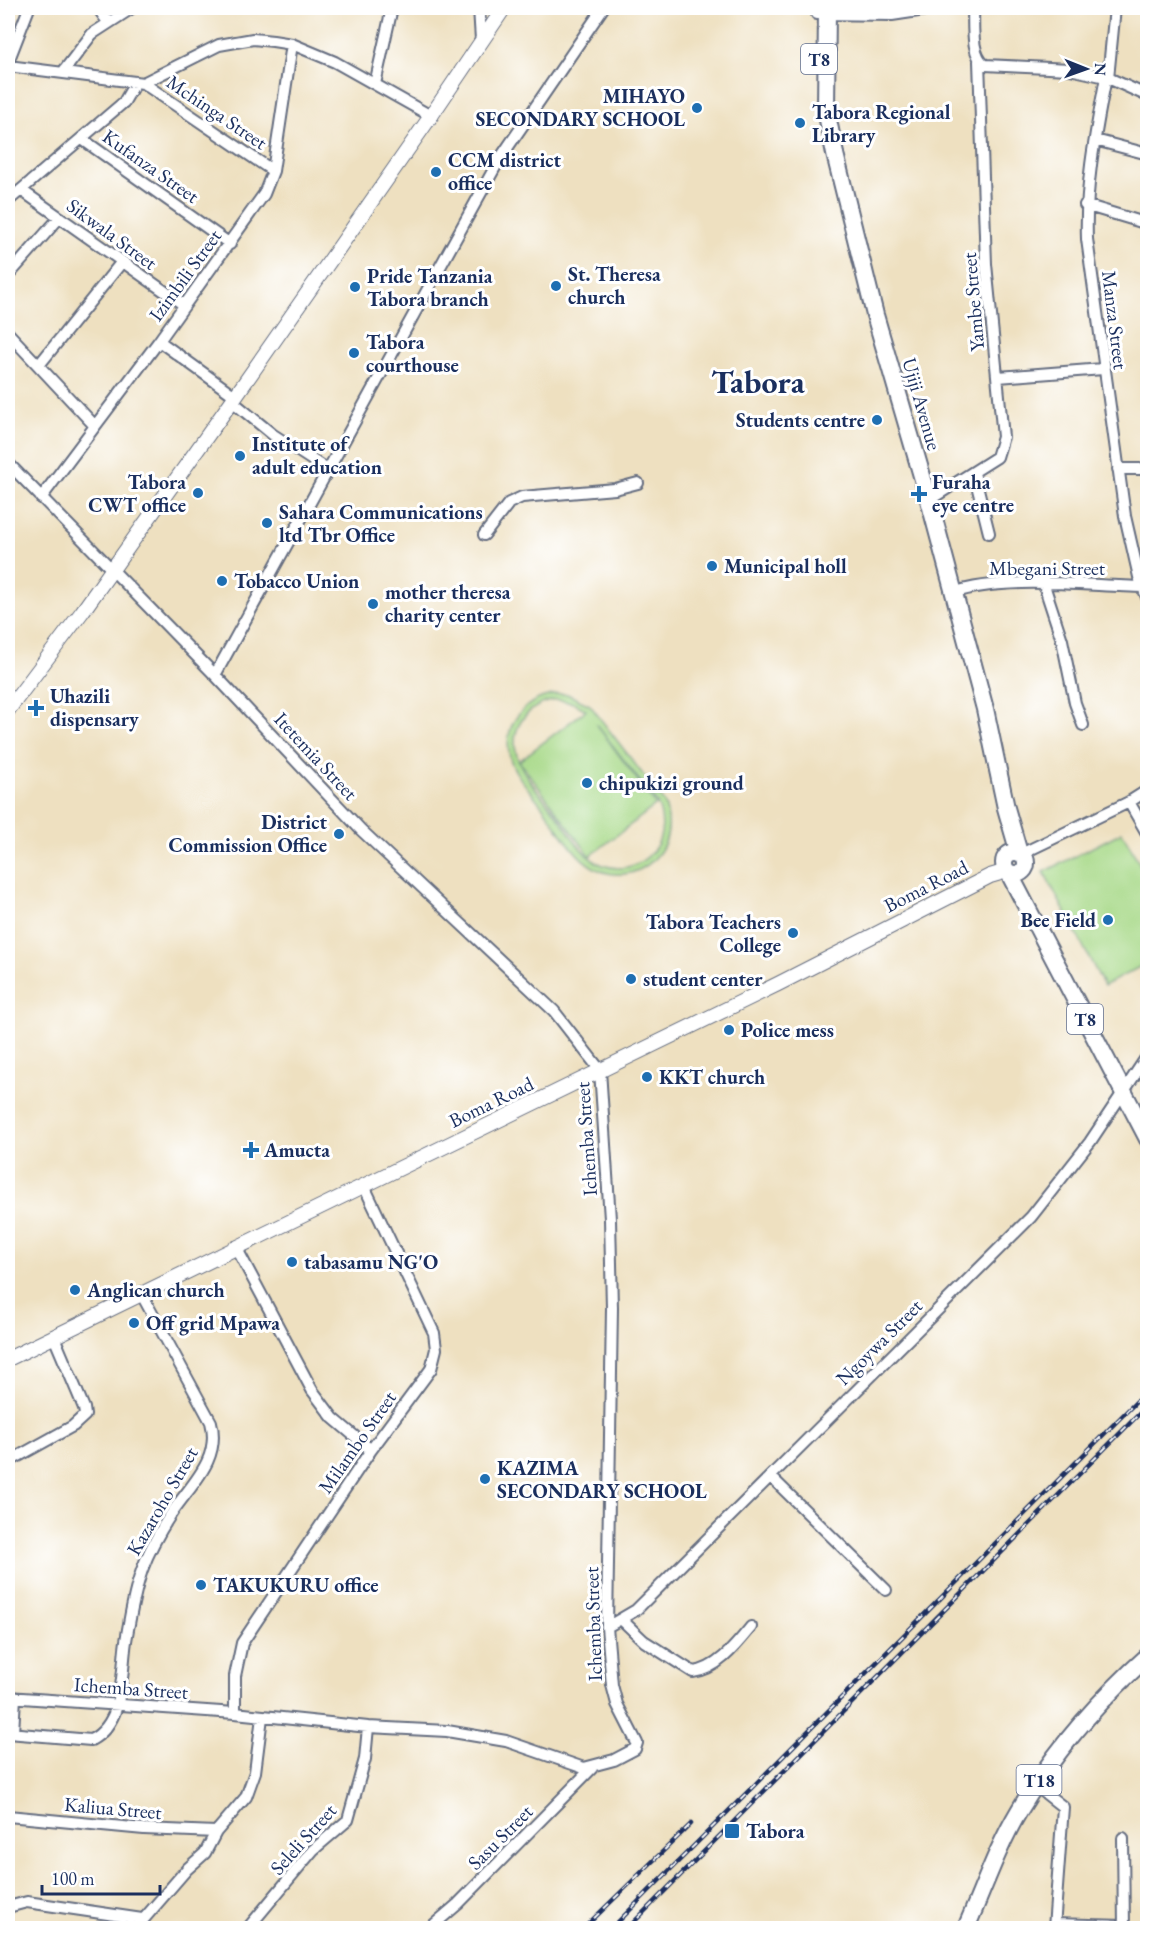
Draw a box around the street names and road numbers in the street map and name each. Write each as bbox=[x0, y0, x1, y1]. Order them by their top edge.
road number: T8 bbox=[801, 44, 837, 74]
street label: Mchinga Street bbox=[162, 69, 273, 156]
street label: Kufanza Street bbox=[98, 123, 205, 209]
street label: Sikwala Street bbox=[62, 192, 163, 276]
street label: Izimbili Street bbox=[143, 223, 228, 326]
street label: Yambe Street bbox=[956, 251, 990, 353]
street label: Manza Street bbox=[1096, 269, 1134, 372]
street label: Ujiji Avenue bbox=[896, 355, 948, 453]
street label: Mbegani Street bbox=[989, 555, 1106, 581]
street label: Itetemia Street bbox=[269, 706, 364, 806]
street label: Boma Road bbox=[880, 853, 973, 918]
road number: T8 bbox=[1067, 1004, 1103, 1034]
street label: Boma Road bbox=[444, 1070, 538, 1134]
street label: Ichemba Street bbox=[569, 1080, 603, 1197]
street label: Ngoywa Street bbox=[830, 1293, 928, 1391]
street label: Milambo Street bbox=[312, 1385, 402, 1498]
street label: Kazaroho Street bbox=[120, 1441, 204, 1560]
street label: Ichemba Street bbox=[578, 1566, 608, 1682]
street label: Ichemba Street bbox=[73, 1671, 190, 1705]
road number: T18 bbox=[1016, 1765, 1062, 1795]
street label: Kaliua Street bbox=[63, 1791, 164, 1825]
street label: Seleli Street bbox=[264, 1797, 342, 1880]
street label: Sasu Street bbox=[462, 1798, 539, 1875]

